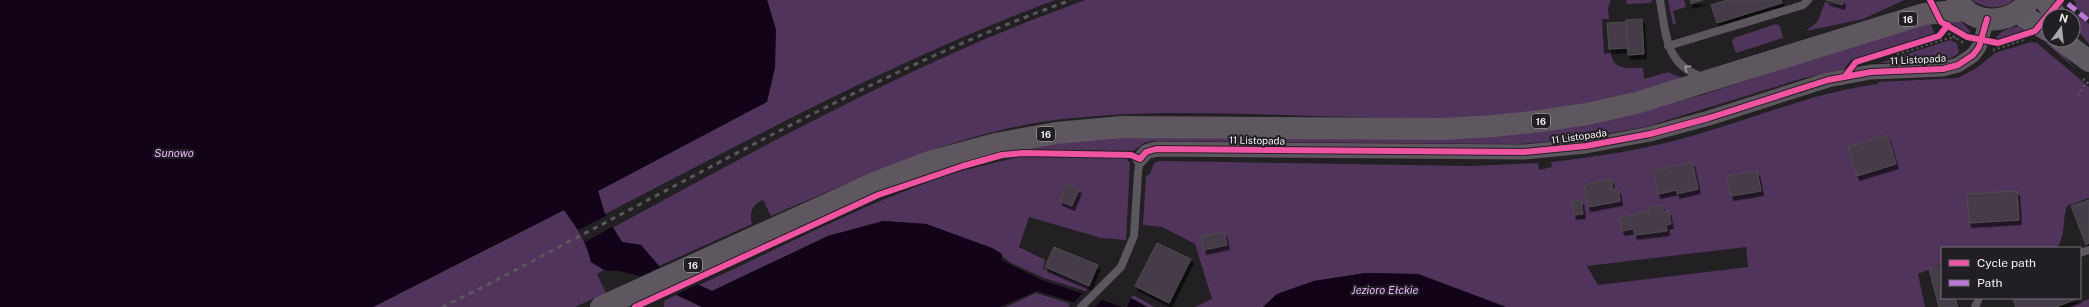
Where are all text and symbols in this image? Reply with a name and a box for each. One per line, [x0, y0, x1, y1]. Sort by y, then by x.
north arrow [2041, 8, 2081, 48]
text: N [2058, 11, 2069, 25]
road number: 16 [1899, 12, 1917, 26]
street label: 11 Listopada [1890, 52, 1946, 66]
one-way arrow [1684, 66, 1691, 73]
road number: 16 [1532, 114, 1550, 128]
street label: 11 Listopada [1550, 126, 1608, 146]
road number: 16 [1037, 127, 1055, 141]
street label: 11 Listopada [1229, 134, 1285, 146]
water label: Sunowo [154, 147, 194, 159]
legend [1941, 247, 2081, 299]
text: Cycle path [1977, 256, 2036, 270]
road number: 16 [684, 258, 702, 272]
text: Path [1977, 276, 2003, 290]
water label: Jezioro Ełckie [1351, 284, 1419, 296]

